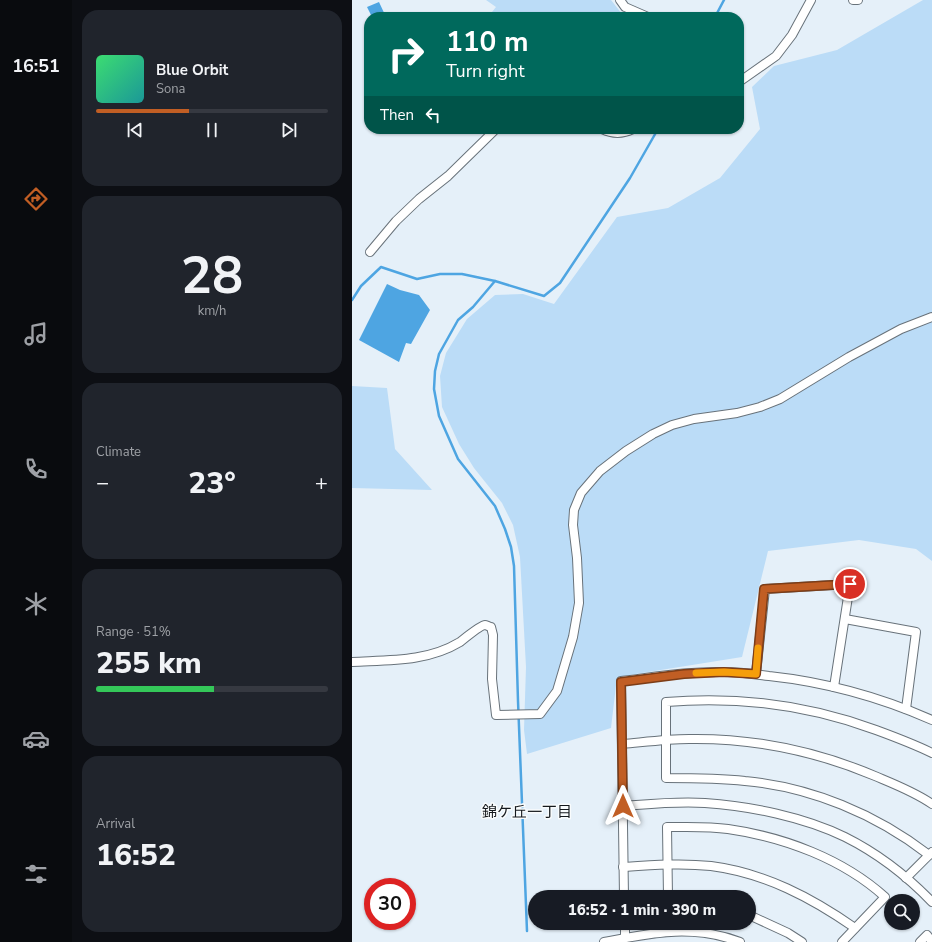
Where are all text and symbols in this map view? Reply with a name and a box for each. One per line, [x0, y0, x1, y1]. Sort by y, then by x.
text: 110 m [446, 23, 529, 61]
icon: right [380, 28, 432, 80]
text: 16:51 [12, 54, 60, 78]
text: Turn right [446, 59, 525, 83]
text: Blue Orbit [156, 60, 228, 80]
text: Sona [156, 80, 186, 98]
icon: left [422, 104, 444, 126]
text: Then [380, 105, 414, 125]
icon: previous [124, 119, 146, 141]
icon: pause [201, 119, 223, 141]
icon: next [278, 119, 300, 141]
icon: directions [22, 185, 50, 213]
text: 28 [181, 240, 243, 311]
text: km/h [198, 302, 226, 320]
icon: music [22, 320, 50, 348]
text: Climate [96, 443, 141, 461]
icon: phone [22, 455, 50, 483]
text: 23° [188, 463, 236, 504]
text: − [96, 468, 109, 498]
text: + [315, 468, 328, 498]
pin [833, 567, 867, 601]
icon: arrive [839, 573, 861, 595]
icon: climate [22, 590, 50, 618]
text: Range · 51% [96, 623, 171, 641]
text: 255 km [96, 643, 202, 684]
icon: car [22, 725, 50, 753]
position arrow [602, 785, 644, 827]
district label: 錦ケ丘一丁目 [482, 802, 572, 822]
text: Arrival [96, 815, 135, 833]
text: 16:52 [96, 835, 176, 876]
icon: filters [22, 860, 50, 888]
speed limit sign: 30 [364, 878, 416, 930]
map controls [884, 894, 920, 930]
button: search [884, 894, 920, 930]
text: 16:52 · 1 min · 390 m [568, 900, 716, 920]

